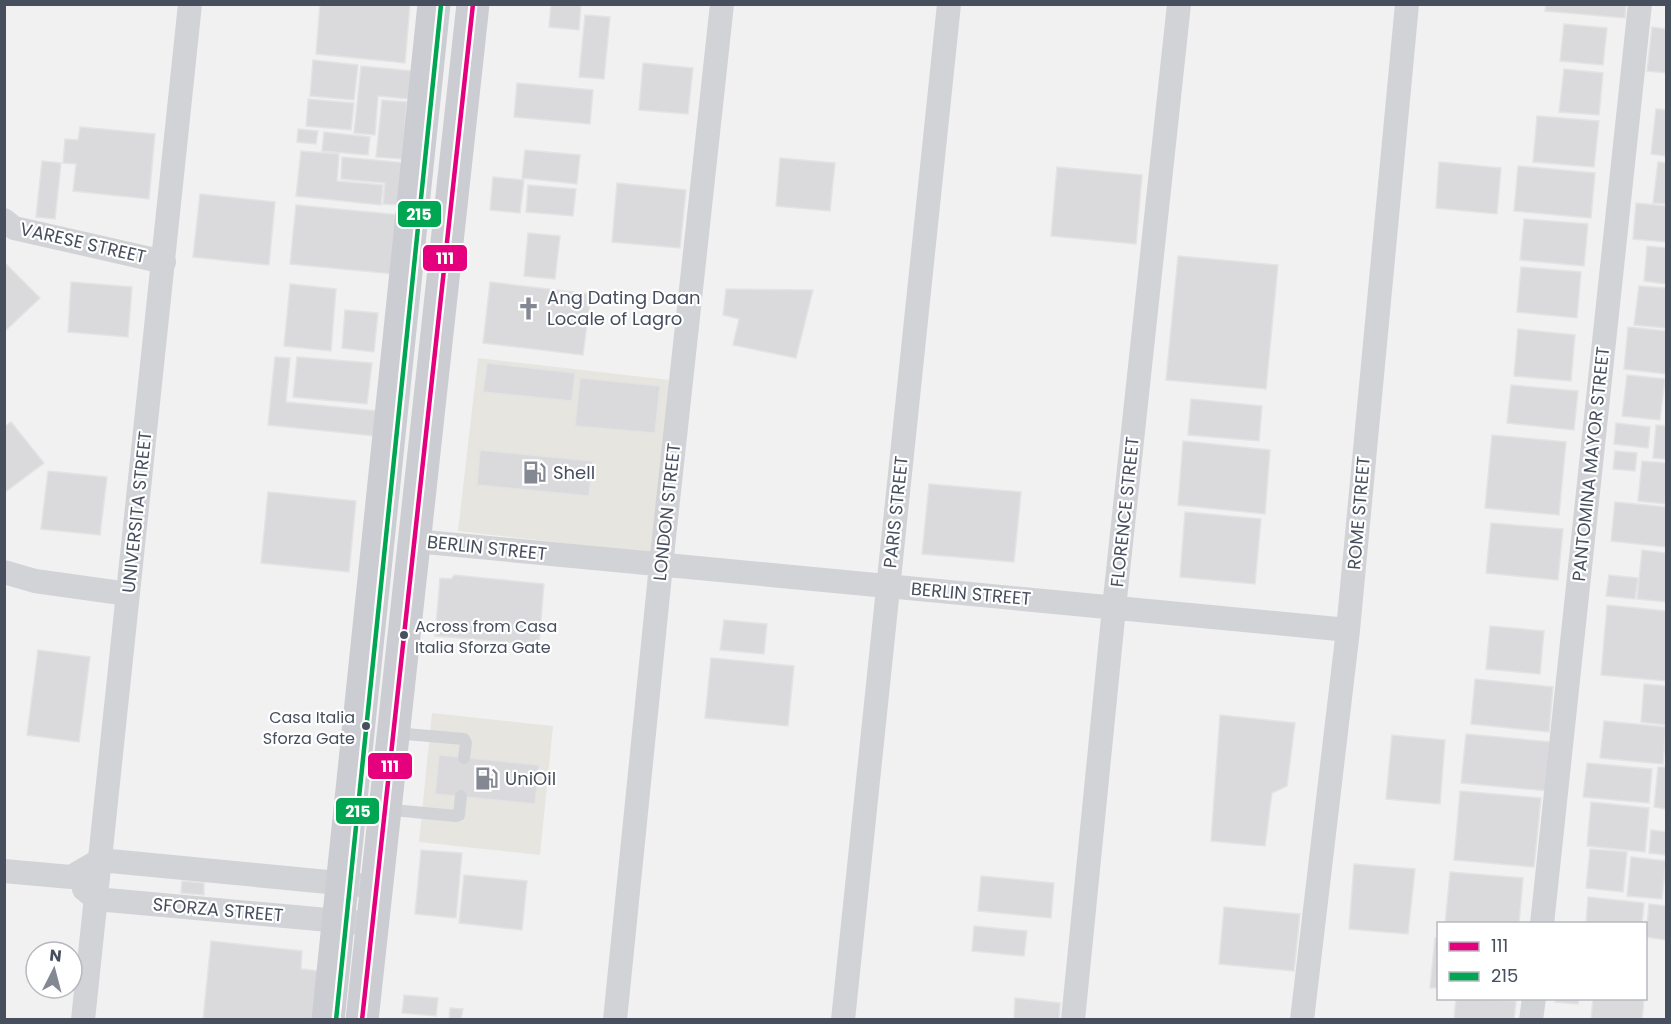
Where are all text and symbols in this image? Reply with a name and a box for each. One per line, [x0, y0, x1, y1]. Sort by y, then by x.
line badge: 215 [397, 200, 442, 228]
text: 215 [406, 203, 432, 226]
street label: VARESE STREET [18, 216, 149, 269]
line badge: 111 [422, 244, 468, 272]
text: 111 [436, 247, 454, 270]
place label: Ang Dating Daan Locale of Lagro [547, 285, 701, 331]
church icon: Ang Dating Daan Locale of Lagro [516, 295, 542, 321]
street label: PANTOMINA MAYOR STREET [1566, 345, 1615, 583]
street label: UNIVERSITA STREET [116, 429, 157, 594]
street label: FLORENCE STREET [1104, 435, 1145, 588]
street label: LONDON STREET [647, 442, 686, 582]
street label: PARIS STREET [877, 454, 914, 569]
street label: ROME STREET [1341, 455, 1376, 571]
fuel station icon: Shell [522, 460, 548, 486]
place label: Shell [553, 460, 595, 485]
street label: BERLIN STREET [426, 529, 548, 566]
street label: BERLIN STREET [910, 576, 1032, 611]
place label: Across from Casa Italia Sforza Gate [415, 615, 557, 659]
marker: Across from Casa Italia Sforza Gate [398, 629, 410, 641]
place label: Casa Italia Sforza Gate [263, 706, 355, 750]
marker: Casa Italia Sforza Gate [360, 720, 372, 732]
line badge: 111 [367, 752, 413, 780]
text: 111 [381, 755, 399, 778]
fuel station icon: UniOil [474, 766, 500, 792]
place label: UniOil [505, 766, 556, 791]
line badge: 215 [335, 797, 380, 825]
text: 215 [345, 800, 371, 823]
street label: SFORZA STREET [152, 891, 285, 928]
legend [1437, 922, 1647, 1000]
text: 111 [1491, 933, 1508, 958]
north arrow [24, 940, 84, 1000]
text: N [48, 944, 63, 968]
text: 215 [1491, 963, 1518, 988]

